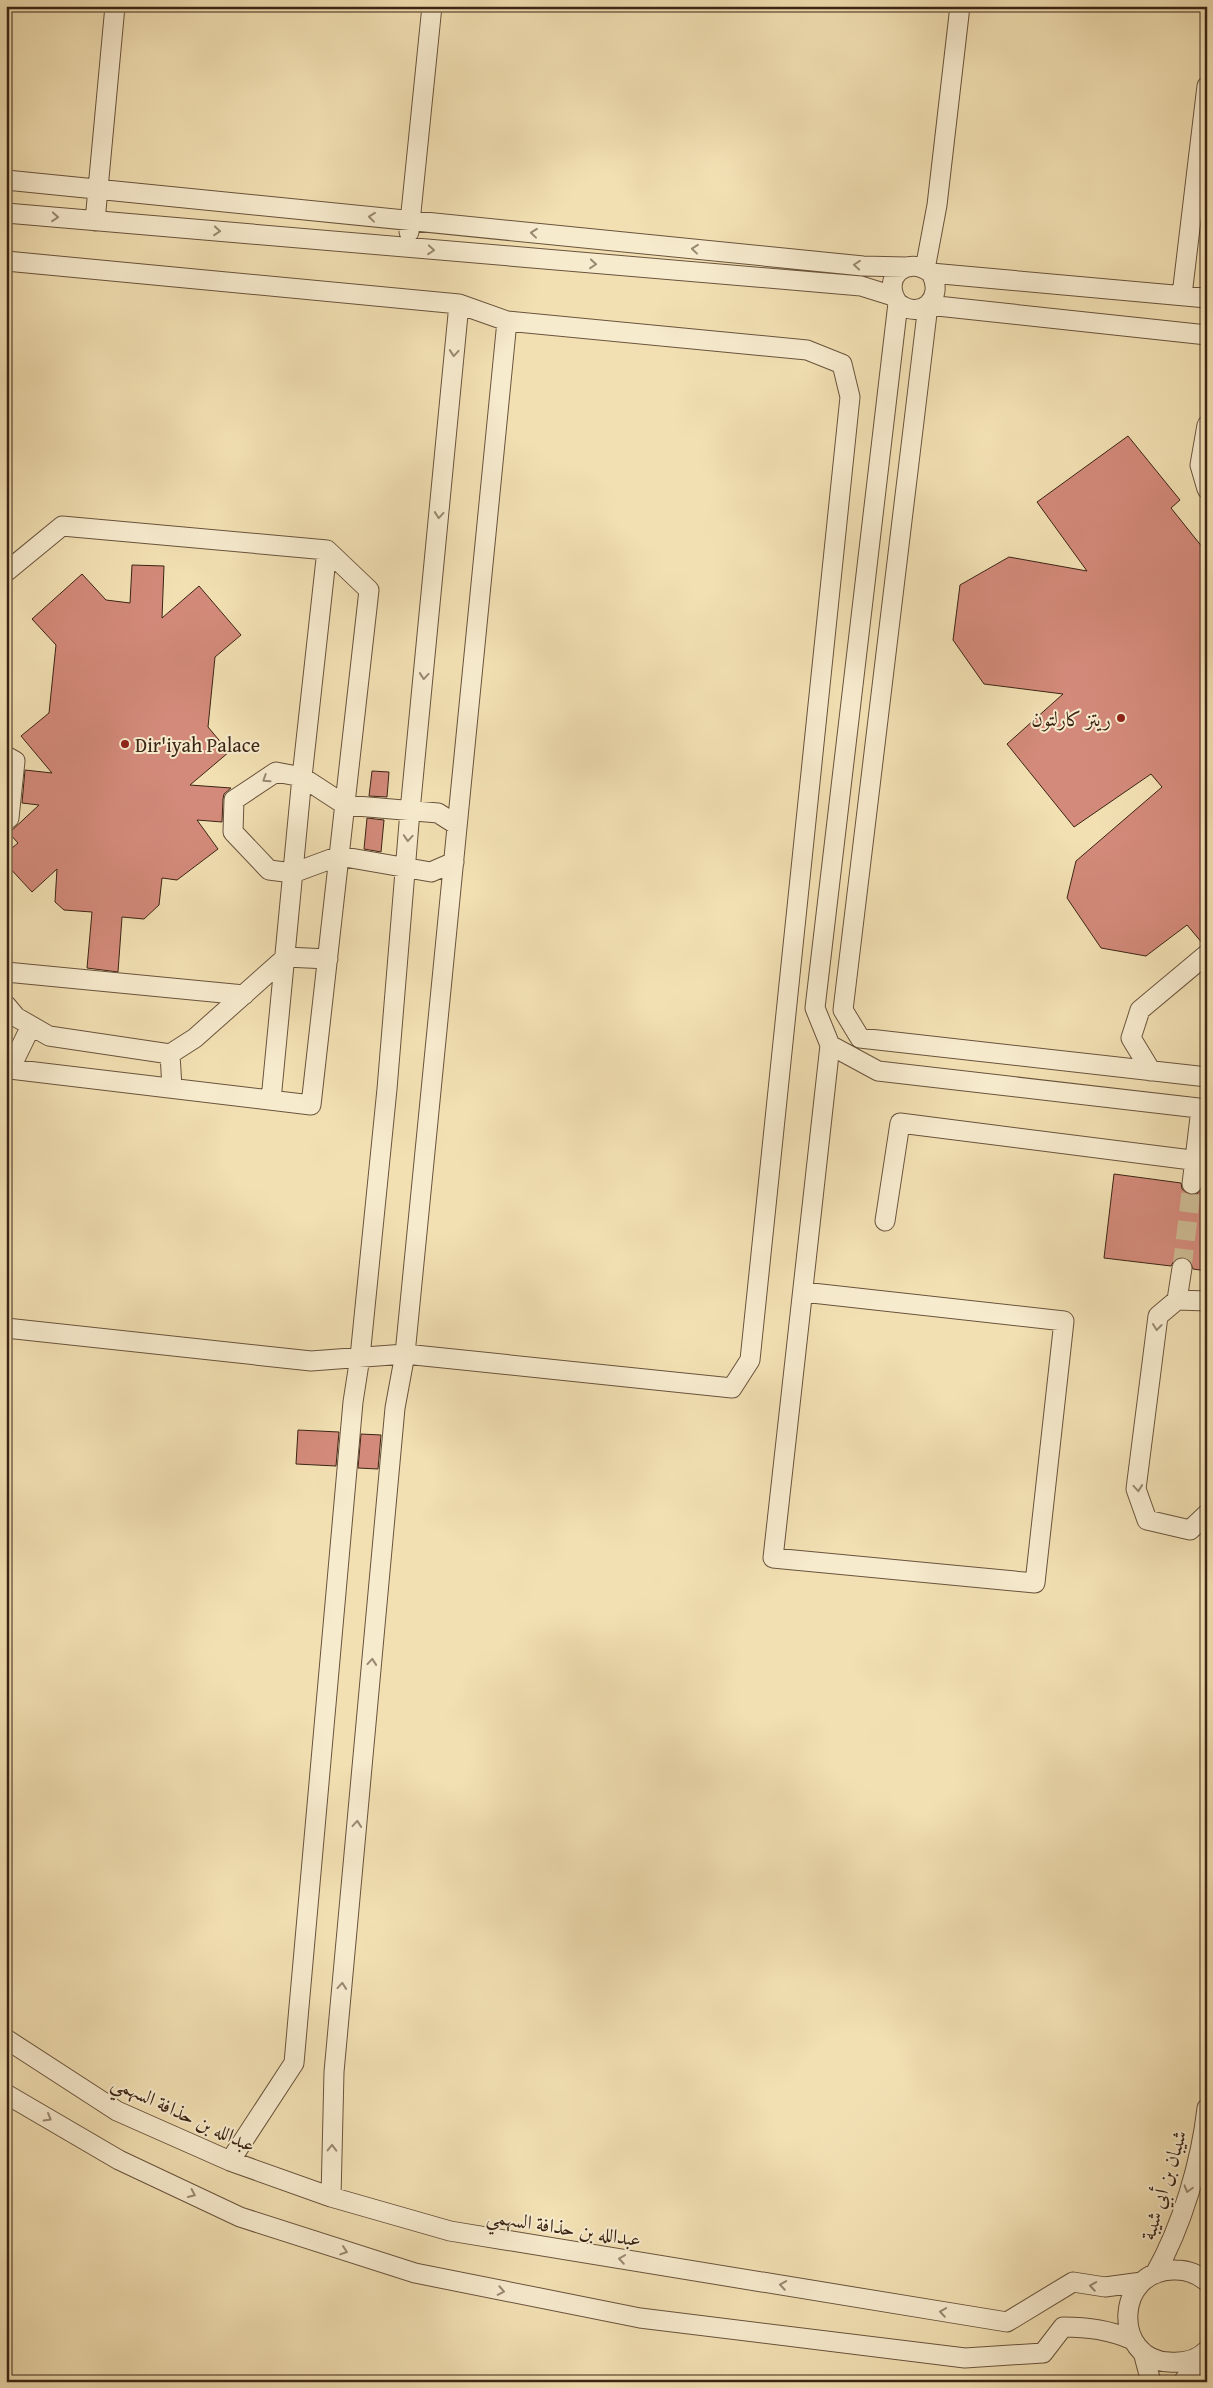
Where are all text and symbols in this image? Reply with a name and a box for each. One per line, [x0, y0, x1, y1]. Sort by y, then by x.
one-way arrow [51, 212, 59, 223]
one-way arrow [368, 212, 376, 223]
one-way arrow [213, 225, 221, 236]
one-way arrow [529, 228, 537, 239]
one-way arrow [427, 244, 435, 255]
one-way arrow [691, 244, 699, 255]
one-way arrow [589, 258, 597, 269]
one-way arrow [853, 260, 861, 271]
one-way arrow [449, 349, 460, 357]
one-way arrow [434, 511, 445, 519]
one-way arrow [419, 673, 430, 681]
place label: ريتز كارلتون [1031, 704, 1111, 733]
marker: ريتز كارلتون [1115, 712, 1127, 724]
place label: Dir'iyah Palace [135, 730, 260, 759]
marker: Dir'iyah Palace [119, 738, 131, 750]
one-way arrow [262, 773, 271, 782]
one-way arrow [403, 834, 414, 842]
one-way arrow [1152, 1324, 1163, 1332]
one-way arrow [1133, 1485, 1144, 1493]
one-way arrow [366, 1658, 377, 1666]
one-way arrow [351, 1820, 362, 1828]
one-way arrow [336, 1982, 347, 1990]
street label: عبدالله بن حذافة السهمي [105, 2067, 261, 2164]
one-way arrow [43, 2112, 52, 2122]
street label: شيبان بن أبي شيبة [1133, 2127, 1195, 2244]
one-way arrow [327, 2144, 337, 2152]
one-way arrow [1184, 2184, 1194, 2193]
one-way arrow [187, 2188, 196, 2199]
street label: عبدالله بن حذافة السهمي [484, 2200, 643, 2258]
one-way arrow [339, 2245, 348, 2255]
one-way arrow [618, 2255, 627, 2265]
one-way arrow [778, 2281, 787, 2291]
one-way arrow [1089, 2281, 1098, 2291]
one-way arrow [497, 2285, 506, 2295]
one-way arrow [939, 2307, 947, 2317]

